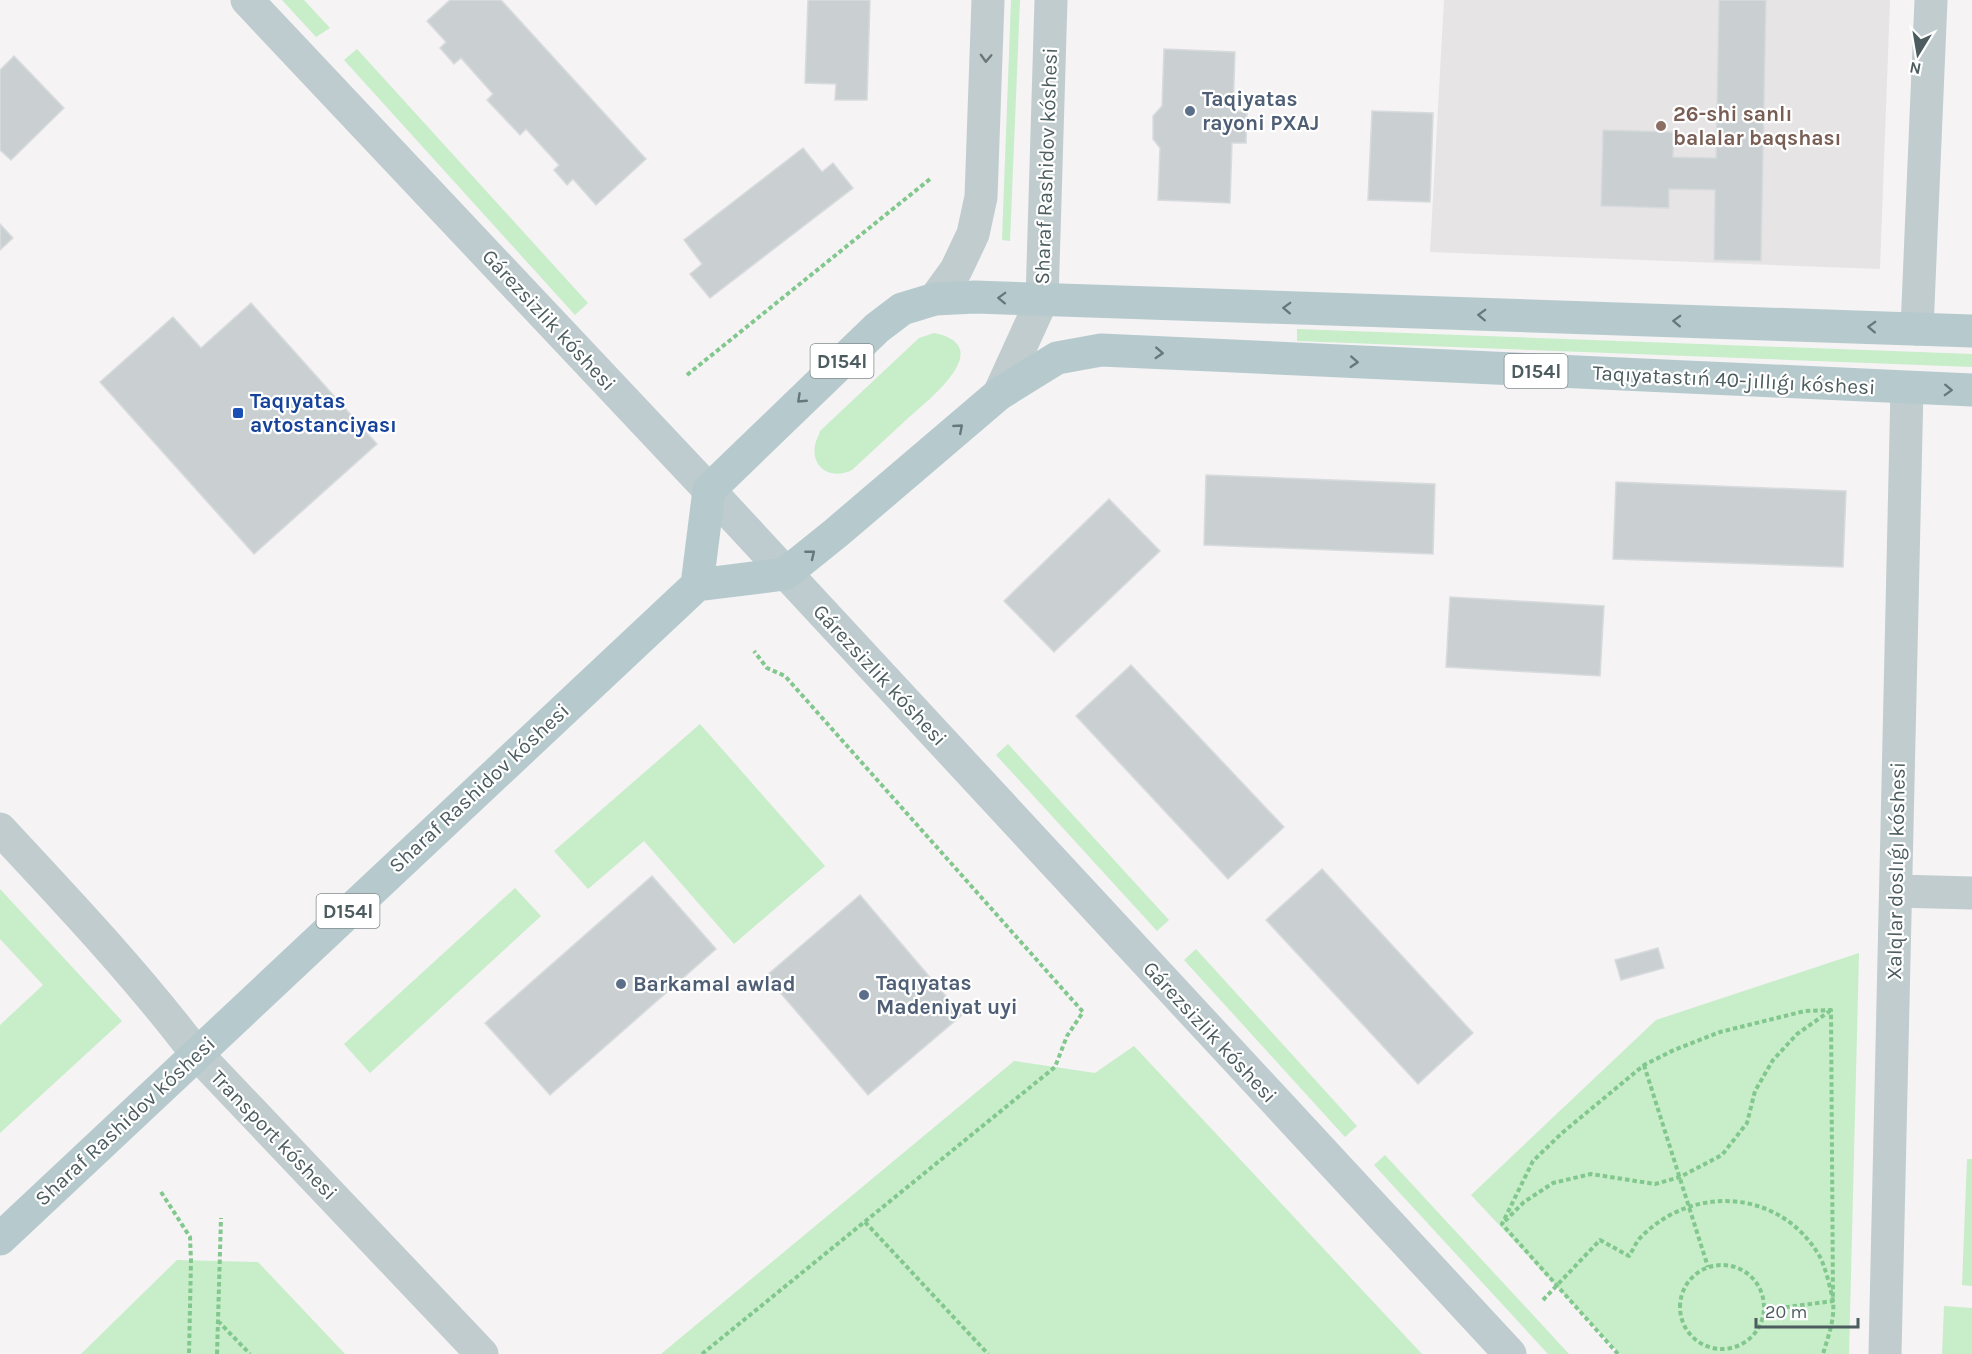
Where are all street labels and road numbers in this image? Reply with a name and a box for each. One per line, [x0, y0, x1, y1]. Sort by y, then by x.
street label: Sharaf Rashidov kóshesi [1030, 47, 1062, 285]
street label: Gárezsizlik kóshesi [477, 244, 621, 396]
road number: D154l [810, 344, 874, 378]
road number: D154l [1504, 354, 1568, 388]
street label: Taqıyatastıń 40-jıllıǵı kóshesi [1592, 361, 1876, 399]
street label: Gárezsizlik kóshesi [808, 599, 952, 751]
street label: Sharaf Rashidov kóshesi [384, 698, 574, 878]
street label: Xalqlar doslıǵı kóshesi [1882, 762, 1910, 980]
road number: D154l [316, 894, 380, 928]
street label: Gárezsizlik kóshesi [1138, 956, 1282, 1108]
street label: Sharaf Rashidov kóshesi [30, 1031, 220, 1211]
street label: Transport kóshesi [206, 1065, 342, 1205]

